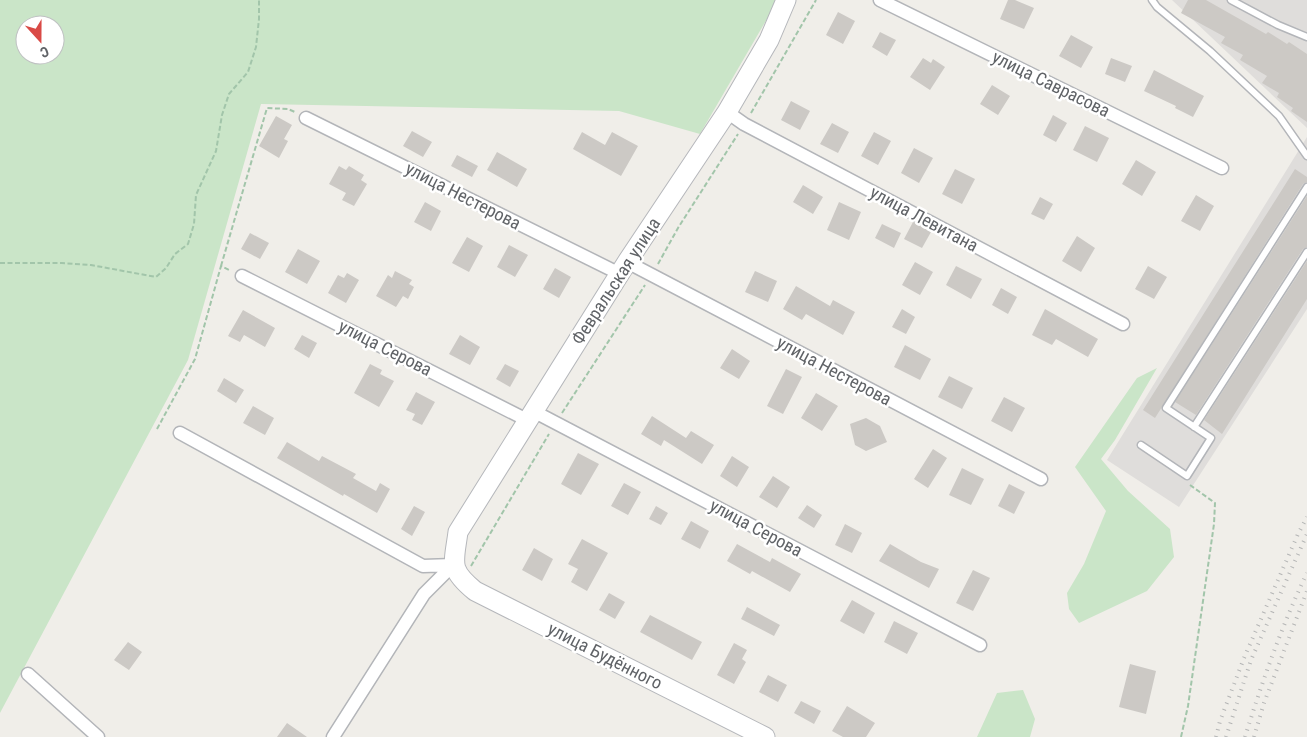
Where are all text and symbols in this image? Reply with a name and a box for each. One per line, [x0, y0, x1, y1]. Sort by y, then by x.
north arrow [15, 15, 65, 65]
text: С [38, 43, 51, 61]
street label: улица Саврасова [989, 46, 1113, 121]
street label: улица Нестерова [402, 157, 524, 234]
street label: улица Левитана [867, 181, 982, 256]
street label: Февральская улица [567, 213, 664, 348]
street label: улица Серова [335, 315, 435, 380]
street label: улица Нестерова [773, 332, 895, 410]
street label: улица Серова [706, 494, 806, 561]
street label: улица Будённого [545, 618, 666, 693]

